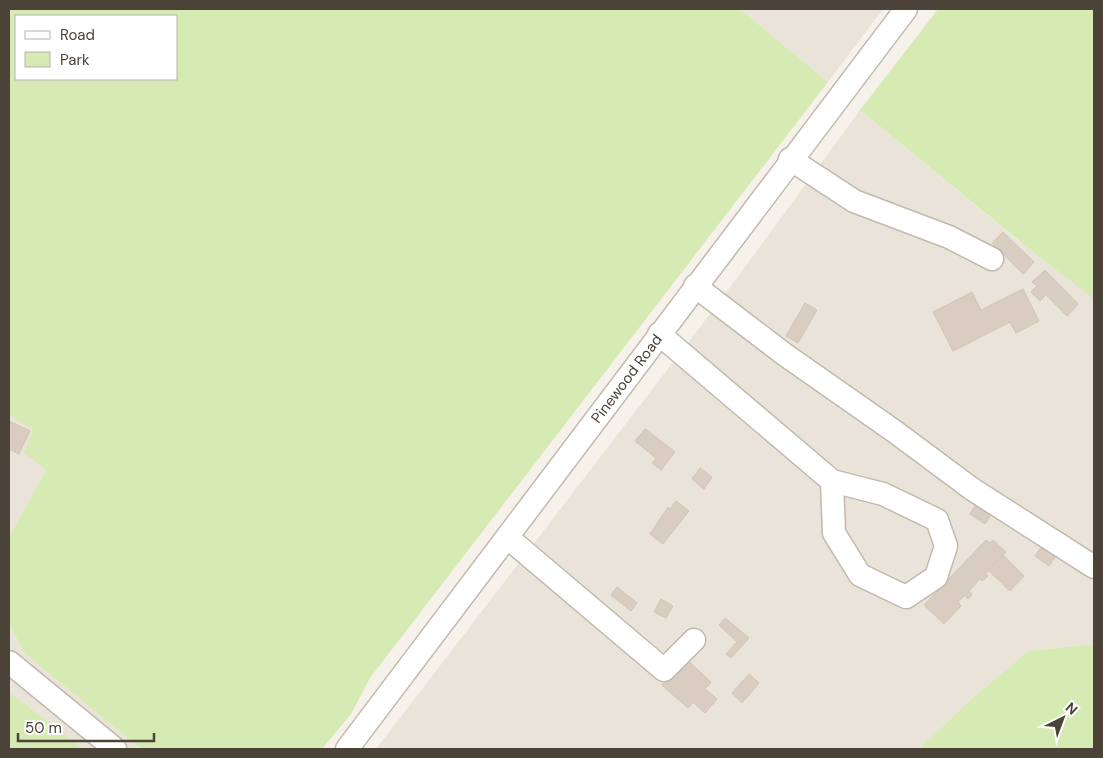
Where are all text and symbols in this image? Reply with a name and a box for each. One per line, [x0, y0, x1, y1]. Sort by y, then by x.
legend [15, 15, 178, 80]
text: Road [60, 25, 95, 45]
text: Park [60, 50, 90, 70]
street label: Pinewood Road [587, 330, 667, 427]
north arrow [1038, 693, 1088, 743]
text: N [1062, 698, 1082, 718]
scale bar [18, 710, 154, 742]
text: 50 m [25, 718, 62, 738]

